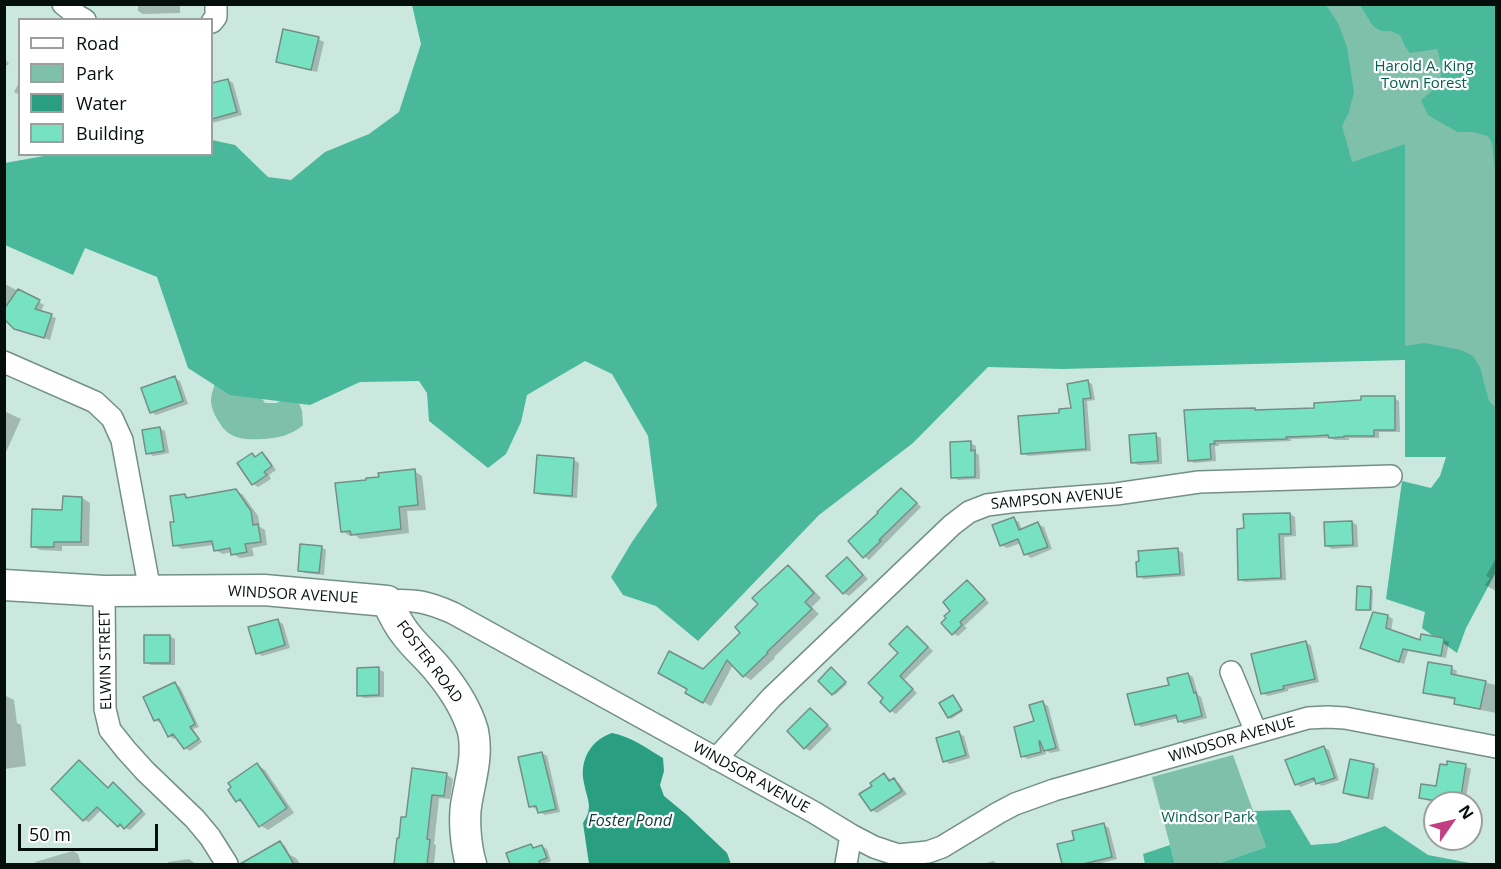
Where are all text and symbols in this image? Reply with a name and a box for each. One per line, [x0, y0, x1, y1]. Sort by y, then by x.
legend [18, 18, 213, 156]
text: Road [76, 31, 119, 55]
park label: Harold A. King Town Forest [1374, 58, 1474, 93]
text: Park [76, 61, 114, 85]
text: Water [76, 91, 127, 115]
text: Building [76, 121, 144, 145]
street label: SAMPSON AVENUE [990, 484, 1124, 514]
street label: WINDSOR AVENUE [227, 583, 359, 607]
street label: ELWIN STREET [96, 610, 116, 710]
street label: FOSTER ROAD [392, 617, 466, 707]
street label: WINDSOR AVENUE [1167, 713, 1297, 767]
street label: WINDSOR AVENUE [690, 738, 812, 818]
north arrow [1423, 791, 1483, 851]
text: N [1454, 801, 1479, 824]
park label: Windsor Park [1161, 809, 1255, 827]
water label: Foster Pond [588, 811, 672, 831]
scale bar [21, 812, 160, 850]
text: 50 m [29, 822, 71, 846]

